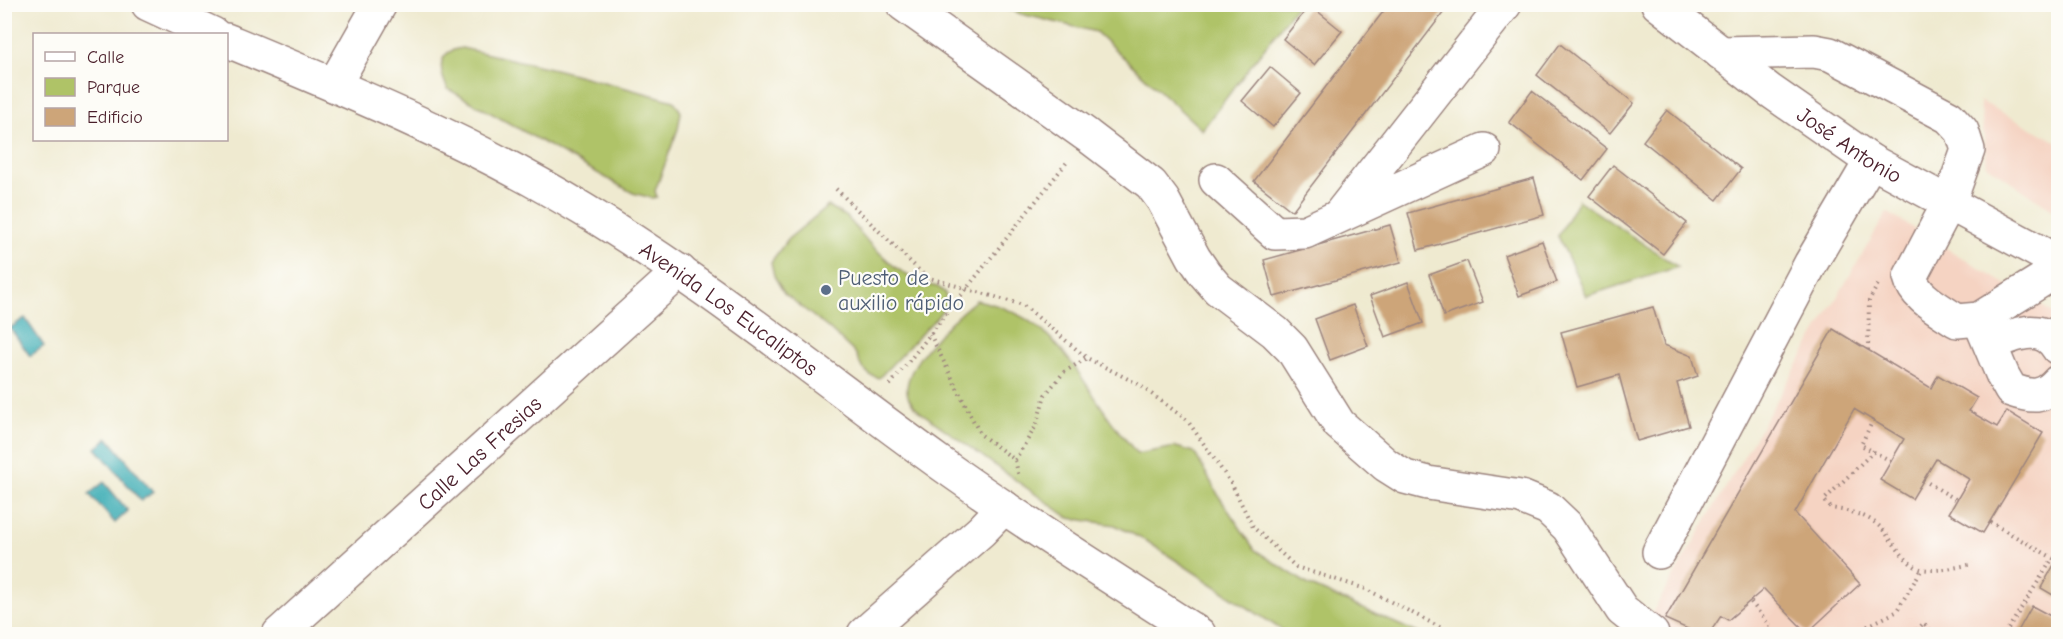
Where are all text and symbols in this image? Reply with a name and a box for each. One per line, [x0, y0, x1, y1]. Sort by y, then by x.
legend [33, 33, 228, 141]
text: Calle [87, 47, 124, 68]
text: Parque [87, 77, 140, 98]
street label: José Antonio [1792, 102, 1906, 189]
text: Edificio [87, 107, 143, 128]
street label: Avenida Los Eucaliptos [635, 237, 823, 382]
place label: Puesto de auxilio rápido [838, 265, 964, 316]
marker: Puesto de auxilio rápido [819, 283, 833, 297]
street label: Calle Las Fresias [412, 391, 547, 516]

